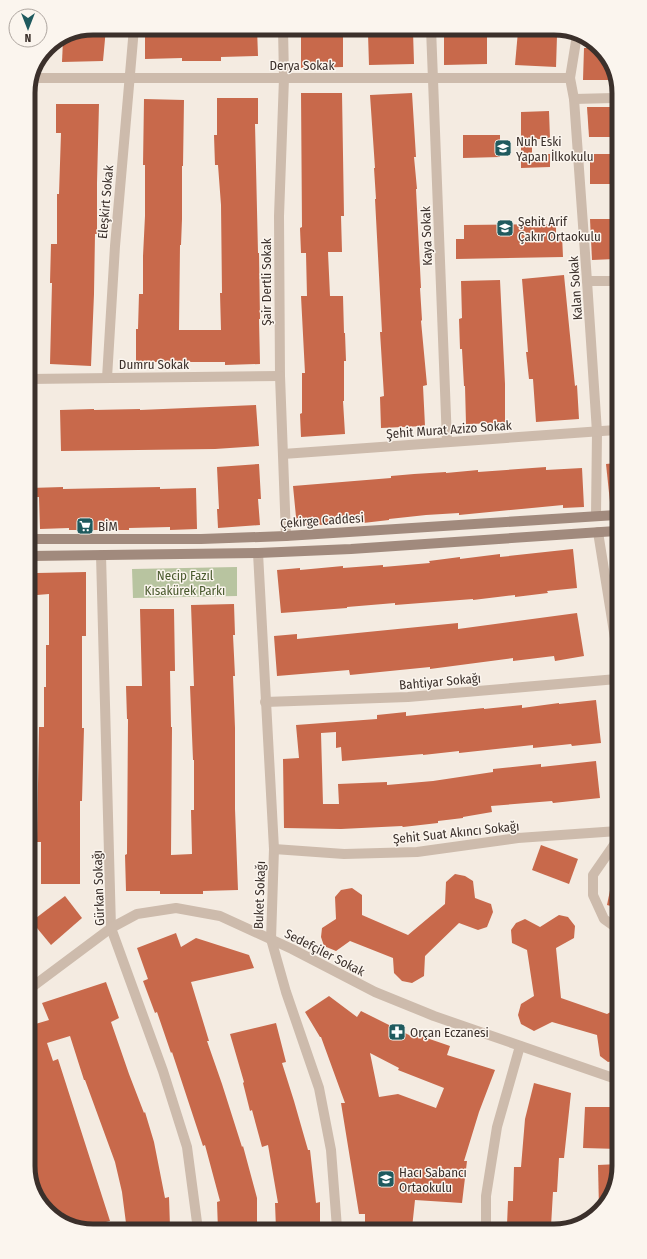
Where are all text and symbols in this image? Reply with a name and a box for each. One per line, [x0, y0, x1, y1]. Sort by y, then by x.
north arrow [8, 8, 48, 48]
text: N [25, 31, 31, 44]
street label: Derya Sokak [269, 58, 336, 73]
place label: Nuh Eski Yapan İlkokulu [516, 134, 594, 164]
school or university icon: Nuh Eski Yapan İlkokulu [493, 138, 513, 158]
street label: Eleşkirt Sokak [95, 164, 116, 240]
street label: Kaya Sokak [418, 205, 435, 266]
place label: Şehit Arif Çakır Ortaokulu [518, 214, 601, 244]
school or university icon: Şehit Arif Çakır Ortaokulu [495, 218, 515, 238]
street label: Şair Dertli Sokak [259, 237, 274, 326]
street label: Kalan Sokak [566, 254, 585, 321]
street label: Dumru Sokak [119, 357, 190, 372]
street label: Şehit Murat Azizo Sokak [386, 418, 513, 441]
street label: Çekirge Caddesi [280, 510, 364, 531]
supermarket icon: BİM [75, 516, 95, 536]
place label: BİM [98, 519, 118, 534]
park label: Necip Fazıl Kısakürek Parkı [145, 568, 225, 598]
street label: Bahtiyar Sokağı [398, 670, 482, 693]
street label: Şehit Suat Akıncı Sokağı [392, 818, 520, 847]
street label: Gürkan Sokağı [90, 850, 107, 926]
street label: Buket Sokağı [251, 861, 268, 929]
street label: Sedefçiler Sokak [282, 926, 368, 980]
pharmacy icon: Orçan Eczanesi [387, 1022, 407, 1042]
place label: Orçan Eczanesi [410, 1025, 489, 1040]
place label: Hacı Sabancı Ortaokulu [399, 1165, 467, 1195]
school or university icon: Hacı Sabancı Ortaokulu [376, 1169, 396, 1189]

